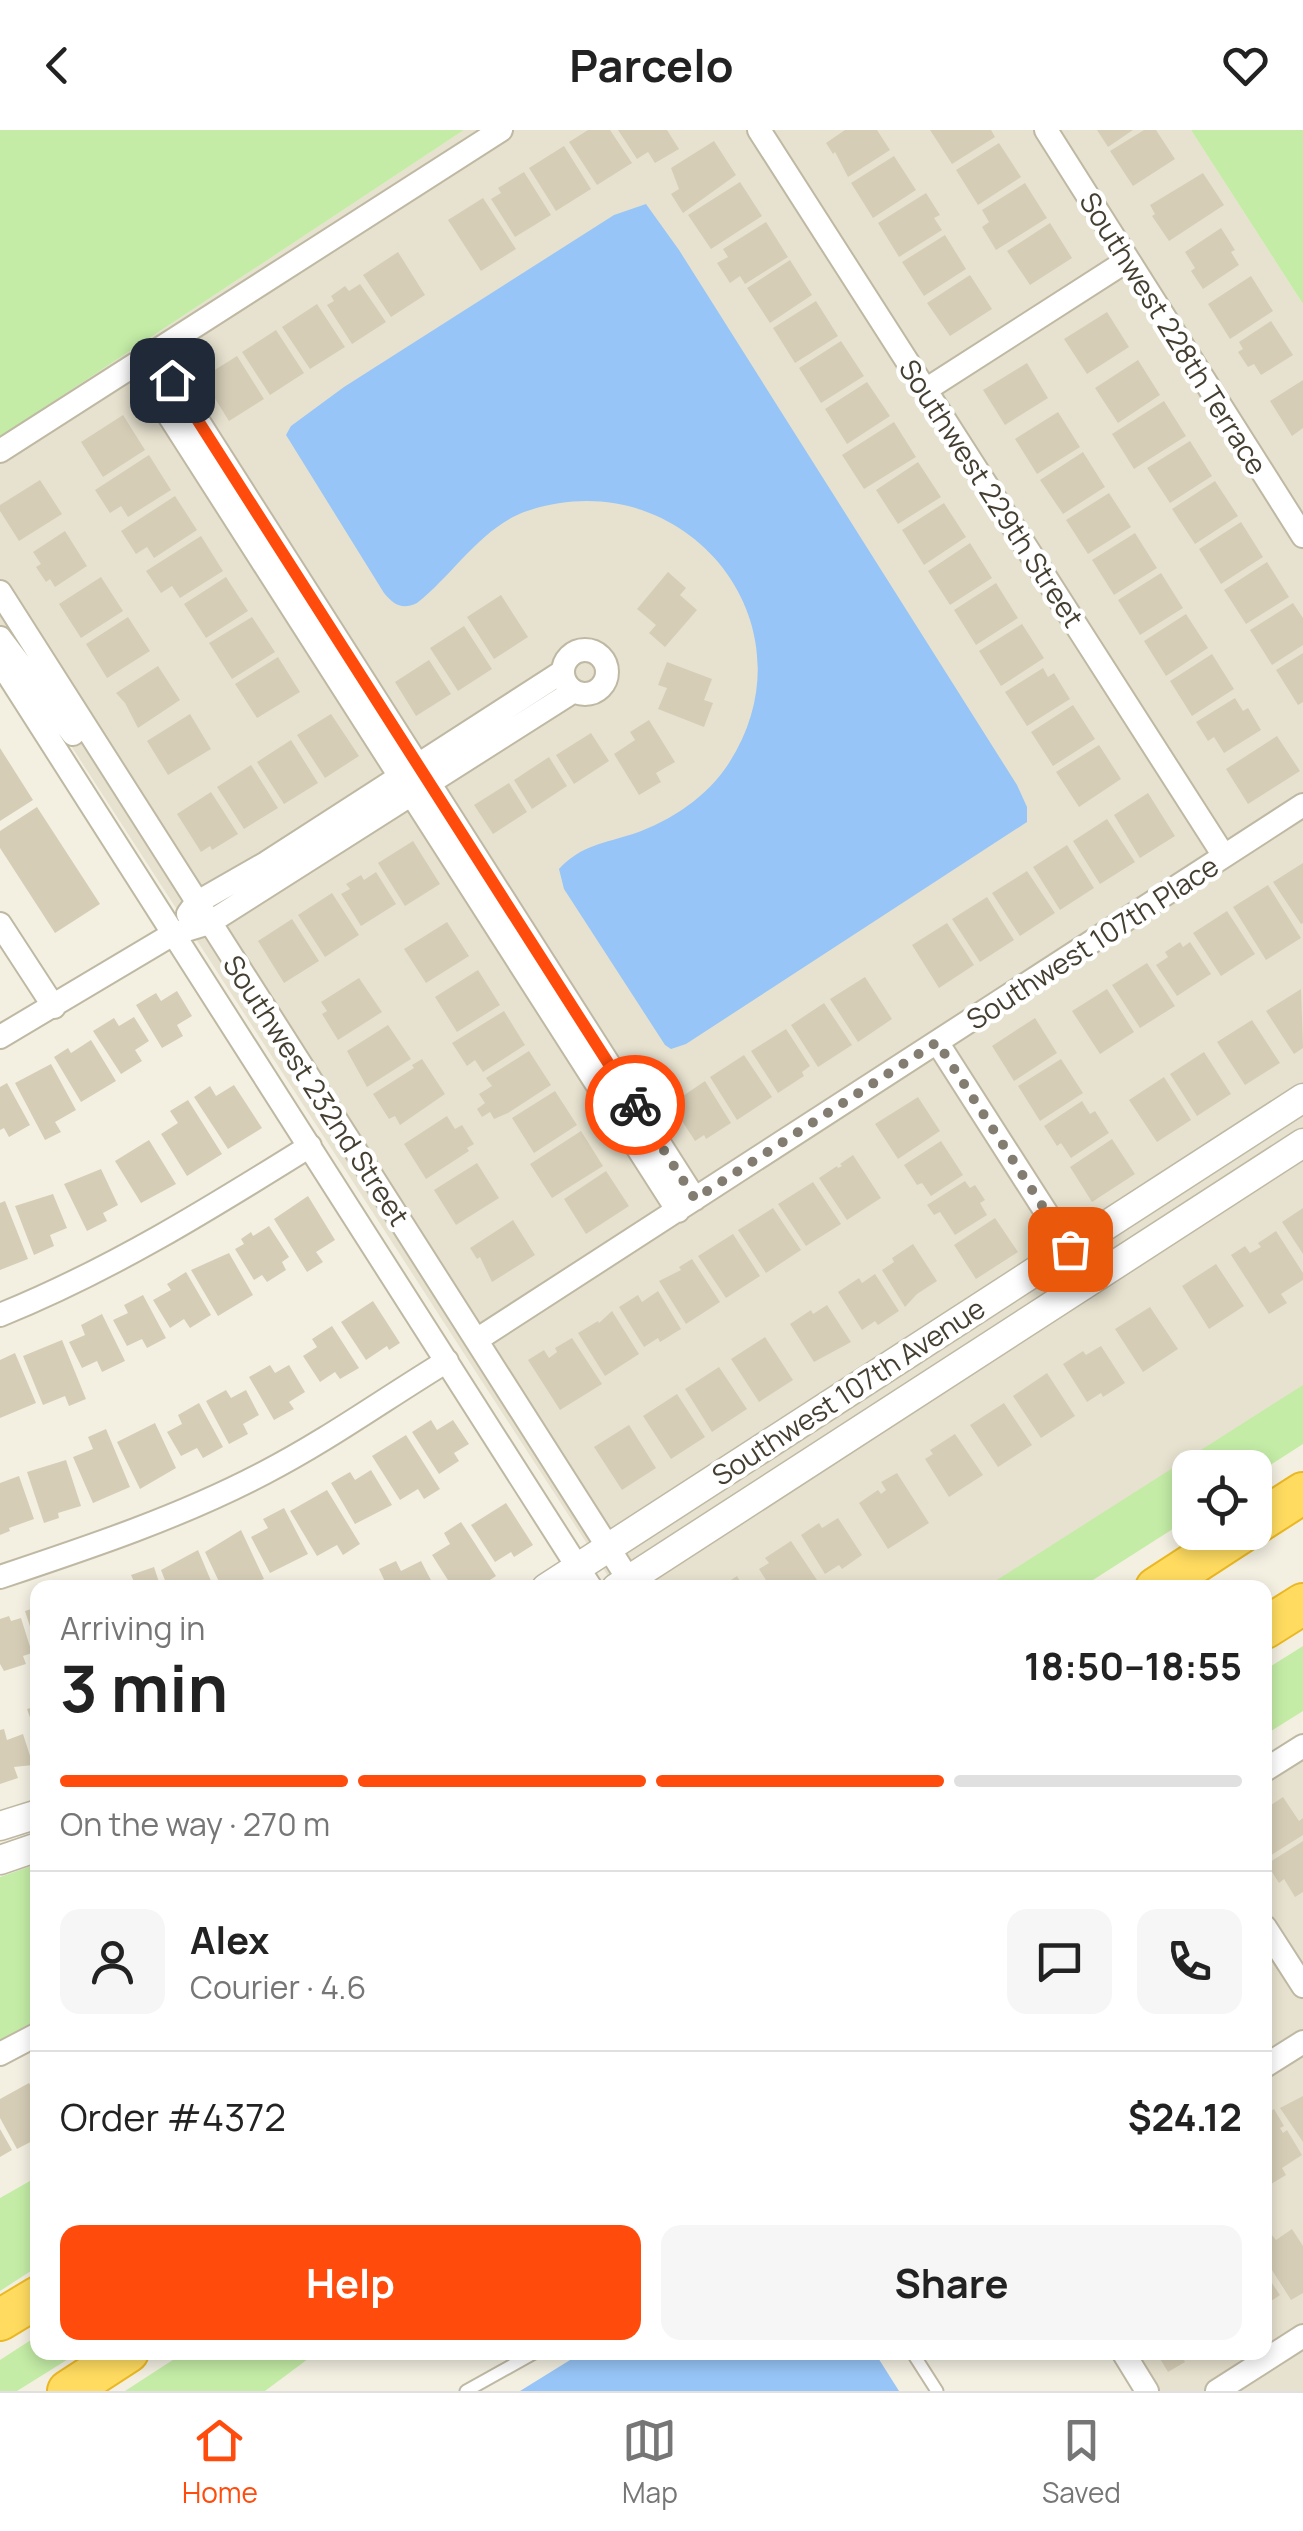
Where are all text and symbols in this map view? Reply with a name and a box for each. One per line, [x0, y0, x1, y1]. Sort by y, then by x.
text: Parcelo [569, 34, 734, 96]
icon: back [30, 38, 85, 93]
icon: heart [1218, 38, 1273, 93]
street label: Southwest 228th Terrace [1071, 185, 1277, 481]
pin [130, 338, 215, 423]
street label: Southwest 229th Street [891, 352, 1093, 634]
icon: home [145, 353, 200, 408]
street label: Southwest 107th Place [959, 846, 1225, 1038]
street label: Southwest 232nd Street [215, 947, 419, 1233]
courier [585, 1055, 685, 1155]
icon: bike [608, 1078, 663, 1133]
pin [1028, 1207, 1113, 1292]
icon: bag [1043, 1222, 1098, 1277]
street label: Southwest 107th Avenue [704, 1288, 992, 1494]
map controls [1172, 1450, 1272, 1550]
button: locate [1172, 1450, 1272, 1550]
text: Arriving in [60, 1606, 205, 1650]
text: 18:50–18:55 [1024, 1639, 1242, 1691]
text: 3 min [60, 1643, 228, 1732]
text: On the way · 270 m [60, 1802, 330, 1846]
button: person [60, 1909, 165, 2014]
button: chat [1007, 1909, 1112, 2014]
button: phone [1137, 1909, 1242, 2014]
text: Alex [190, 1913, 269, 1965]
text: Courier · 4.6 [190, 1965, 366, 2009]
text: Order #4372 [60, 2090, 286, 2142]
text: $24.12 [1128, 2090, 1242, 2142]
button: Help [60, 2225, 641, 2340]
button: Share [661, 2225, 1242, 2340]
tab: Home [182, 2413, 258, 2511]
tab: Map [622, 2413, 678, 2511]
tab: Saved [1042, 2413, 1121, 2511]

